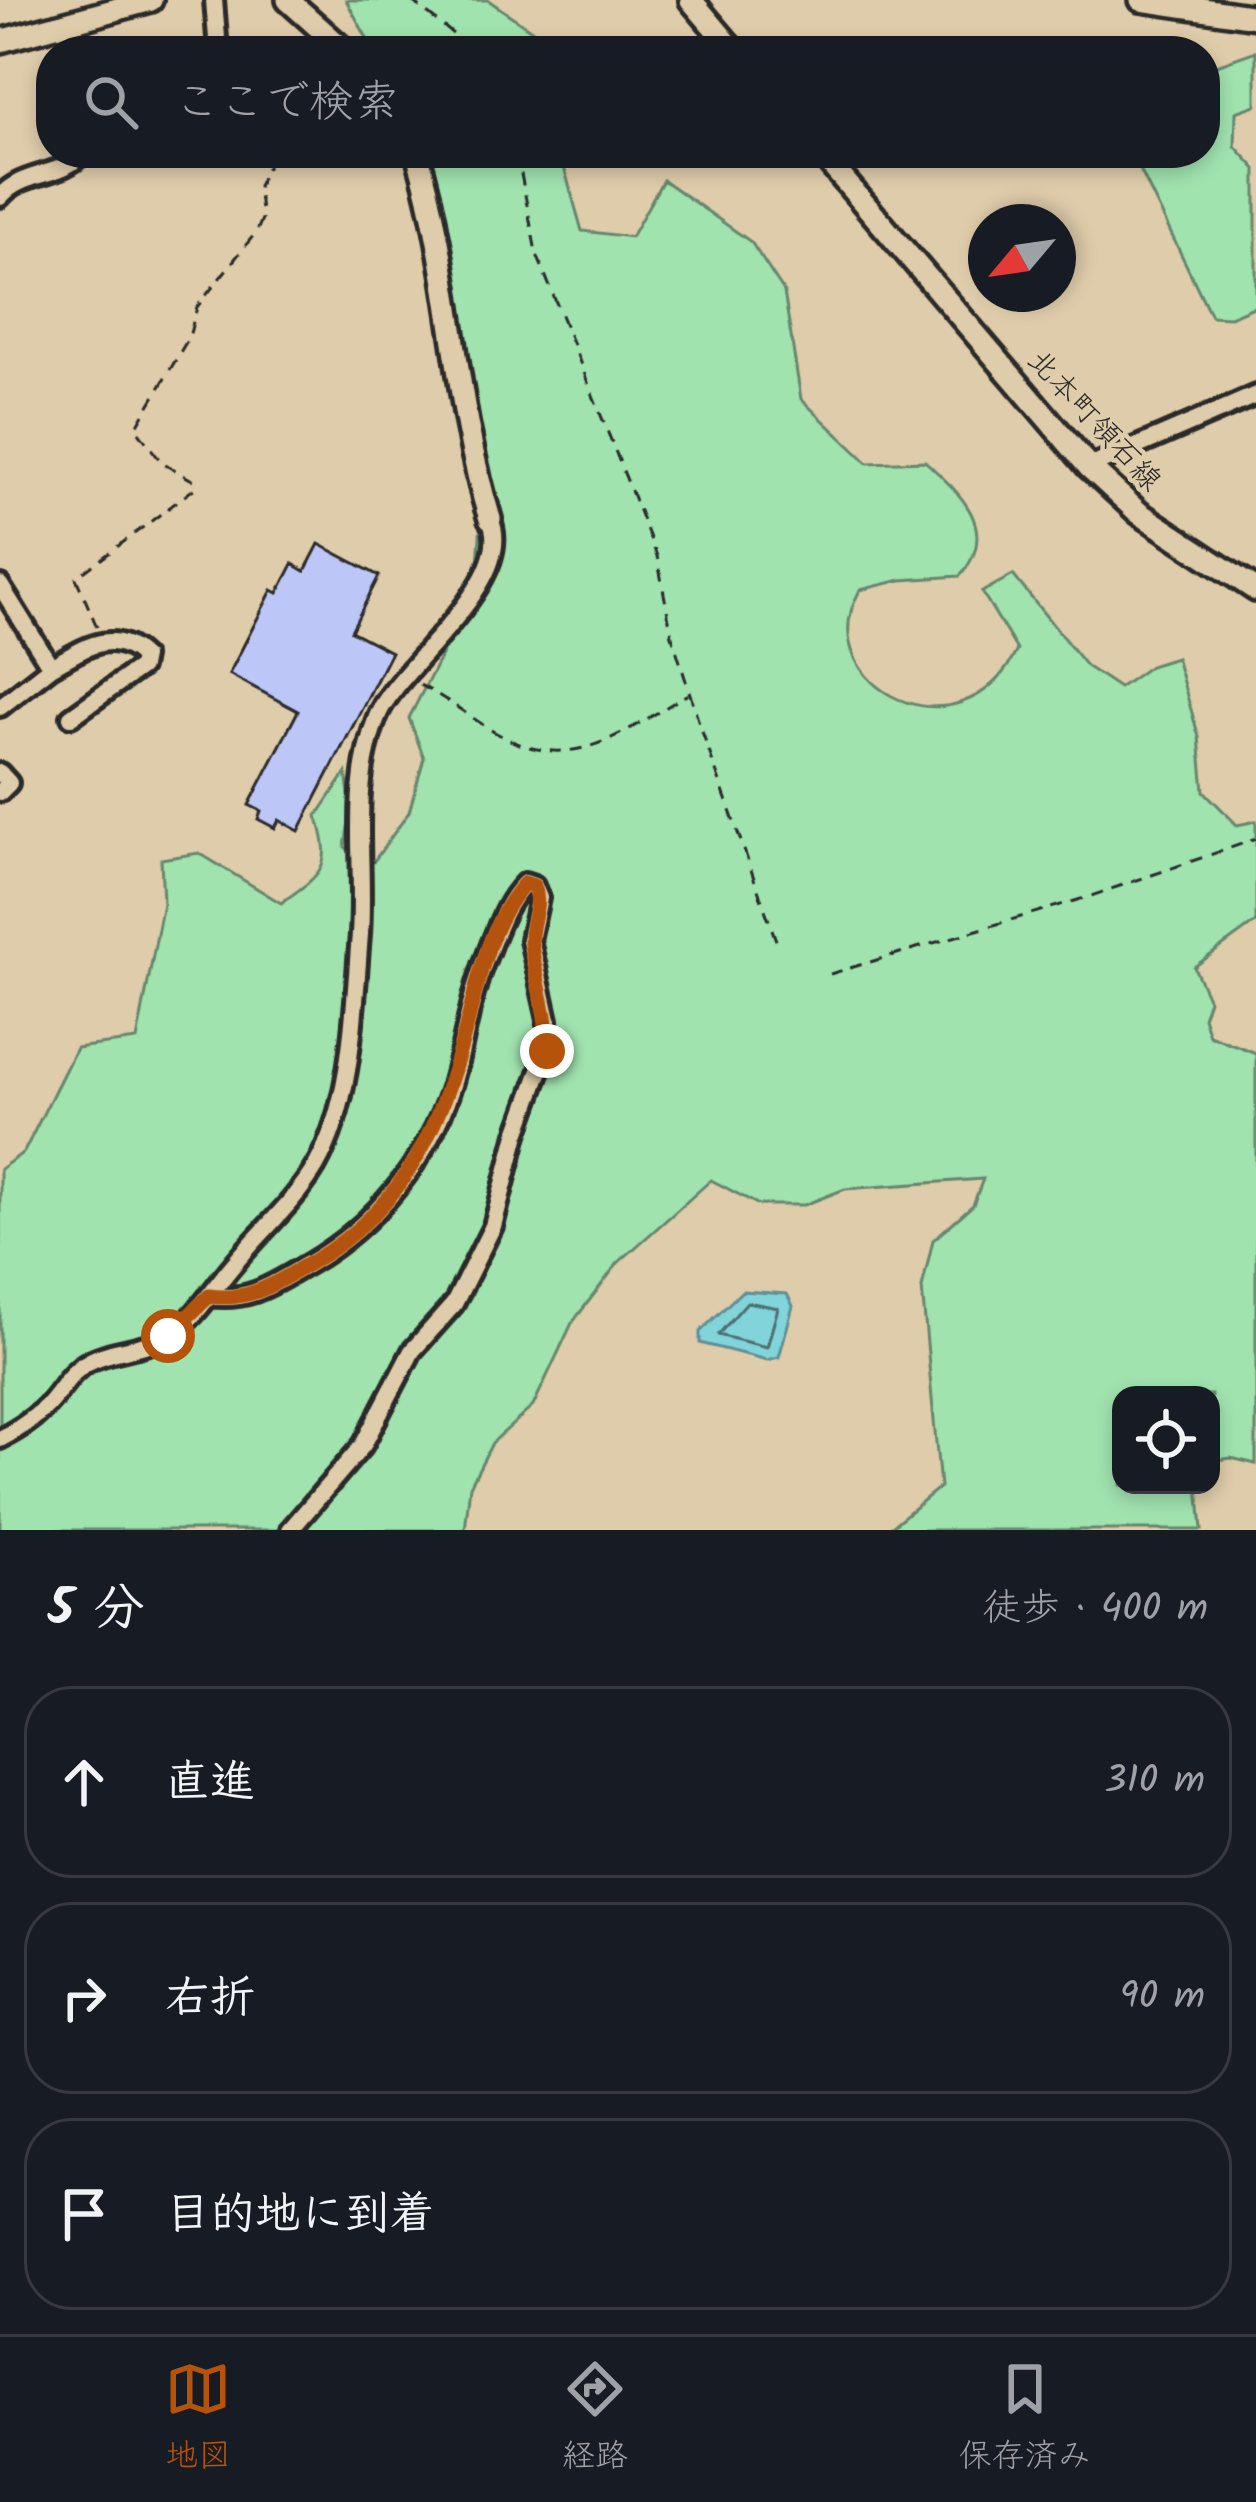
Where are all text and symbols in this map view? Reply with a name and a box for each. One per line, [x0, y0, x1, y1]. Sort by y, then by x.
search box [36, 36, 1220, 168]
text: ここで検索 [174, 68, 399, 140]
icon: search [78, 69, 144, 135]
north arrow [968, 204, 1076, 312]
street label: 北本町領石線 [1015, 339, 1172, 504]
route end [520, 1024, 574, 1078]
route start [141, 1309, 195, 1363]
map controls [1112, 1386, 1220, 1494]
button: locate [1112, 1386, 1220, 1494]
text: 5 分 [48, 1570, 144, 1651]
text: 徒歩 · 400 m [982, 1579, 1208, 1641]
text: 直進 [165, 1748, 255, 1820]
icon: ahead [51, 1749, 117, 1815]
text: 310 m [1104, 1751, 1205, 1813]
text: 右折 [165, 1964, 255, 2036]
icon: right [51, 1965, 117, 2031]
text: 90 m [1120, 1967, 1205, 2029]
text: 目的地に到着 [165, 2180, 435, 2252]
icon: arrive [51, 2181, 117, 2247]
tab: 地図 [165, 2356, 231, 2484]
tab: 経路 [562, 2356, 628, 2484]
tab: 保存済み [959, 2356, 1091, 2484]

